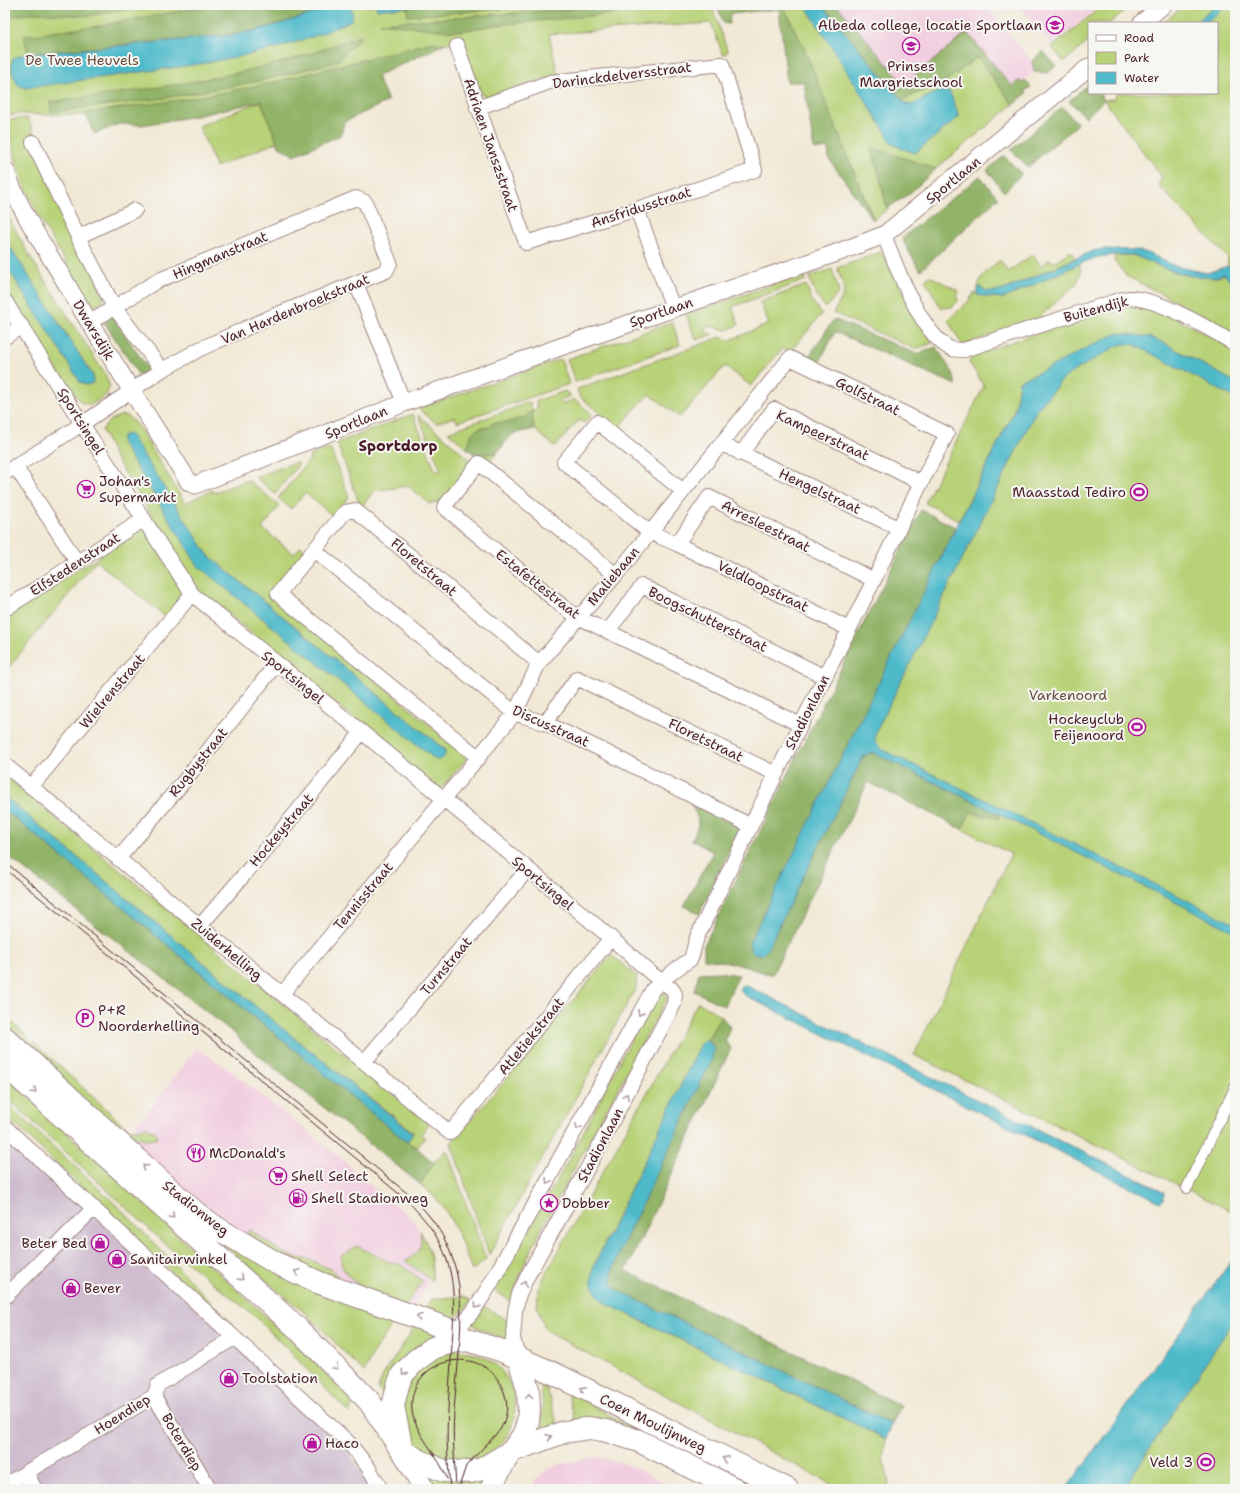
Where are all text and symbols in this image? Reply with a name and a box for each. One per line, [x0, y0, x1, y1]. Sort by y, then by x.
school or university icon: Albeda college, locatie Sportlaan [1045, 15, 1065, 35]
place label: Albeda college, locatie Sportlaan [818, 16, 1042, 34]
legend [1088, 22, 1218, 94]
text: Road [1124, 30, 1155, 46]
school or university icon: Prinses Margrietschool [901, 36, 921, 56]
text: Park [1124, 50, 1150, 66]
park label: De Twee Heuvels [25, 51, 139, 69]
place label: Prinses Margrietschool [859, 57, 963, 91]
street label: Darinckdelversstraat [551, 58, 693, 92]
text: Water [1124, 70, 1160, 86]
street label: Adriaen Janszstraat [460, 76, 522, 214]
street label: Sportlaan [922, 152, 985, 208]
street label: Ansfridusstraat [588, 182, 694, 232]
street label: Hingmanstraat [170, 227, 270, 283]
street label: Van Hardenbroekstraat [218, 270, 372, 348]
street label: Buitendijk [1062, 292, 1130, 326]
street label: Sportlaan [627, 293, 695, 331]
street label: Dwarsdijk [69, 297, 119, 363]
street label: Golfstraat [833, 373, 903, 419]
street label: Sportsingel [53, 384, 109, 458]
street label: Sportlaan [322, 401, 390, 443]
street label: Kampeerstraat [774, 406, 872, 464]
district label: Sportdorp [359, 436, 438, 456]
street label: Hengelstraat [776, 464, 864, 518]
place label: Johan's Supermarkt [99, 472, 177, 506]
supermarket icon: Johan's Supermarkt [76, 479, 96, 499]
sports icon: Maasstad Tediro [1129, 482, 1149, 502]
place label: Maasstad Tediro [1012, 483, 1126, 501]
street label: Arresleestraat [718, 496, 814, 556]
street label: Elfstedenstraat [26, 528, 124, 600]
street label: Floretstraat [387, 534, 461, 600]
street label: Maliebaan [583, 542, 643, 609]
street label: Estafettestraat [492, 545, 584, 623]
street label: Veldloopstraat [714, 556, 812, 616]
street label: Boogschutterstraat [645, 582, 771, 656]
street label: Sportsingel [258, 646, 329, 708]
street label: Wielrenstraat [75, 650, 149, 732]
street label: Stadionlaan [780, 671, 834, 752]
park label: Varkenoord [1029, 686, 1107, 704]
street label: Discusstraat [510, 701, 592, 751]
place label: Hockeyclub Feijenoord [1048, 710, 1124, 744]
street label: Floretstraat [666, 714, 746, 766]
sports icon: Hockeyclub Feijenoord [1127, 717, 1147, 737]
street label: Rugbystraat [165, 724, 231, 800]
street label: Hockeystraat [245, 790, 317, 870]
street label: Sportsingel [508, 852, 578, 915]
street label: Tennisstraat [329, 858, 397, 934]
street label: Zuiderhelling [188, 914, 266, 984]
street label: Turnstraat [416, 933, 476, 999]
street label: Atletiekstraat [494, 994, 568, 1078]
place label: P+R Noorderhelling [98, 1001, 199, 1035]
parking icon: P+R Noorderhelling [75, 1008, 95, 1028]
one-way arrow [637, 1009, 644, 1016]
one-way arrow [29, 1087, 37, 1094]
one-way arrow [621, 1093, 628, 1100]
street label: Stadionlaan [573, 1104, 627, 1185]
one-way arrow [575, 1123, 582, 1130]
restaurant icon: McDonald's [186, 1143, 206, 1163]
place label: McDonald's [209, 1144, 286, 1162]
one-way arrow [142, 1164, 150, 1171]
supermarket icon: Shell Select [268, 1166, 288, 1186]
place label: Shell Select [291, 1167, 368, 1185]
street label: Stadionweg [159, 1176, 233, 1240]
one-way arrow [546, 1176, 553, 1184]
fuel station icon: Shell Stadionweg [288, 1188, 308, 1208]
place label: Shell Stadionweg [311, 1189, 428, 1207]
place icon: Dobber [539, 1193, 559, 1213]
place label: Dobber [562, 1194, 611, 1212]
one-way arrow [167, 1211, 175, 1219]
shop icon: Beter Bed [90, 1233, 110, 1253]
place label: Beter Bed [22, 1234, 87, 1252]
shop icon: Sanitairwinkel [107, 1249, 127, 1269]
place label: Sanitairwinkel [130, 1250, 228, 1268]
one-way arrow [293, 1269, 300, 1277]
one-way arrow [236, 1274, 244, 1281]
shop icon: Bever [61, 1278, 81, 1298]
place label: Bever [84, 1279, 122, 1297]
one-way arrow [519, 1281, 527, 1289]
one-way arrow [475, 1301, 482, 1308]
one-way arrow [415, 1314, 422, 1322]
one-way arrow [331, 1362, 339, 1370]
shop icon: Toolstation [219, 1368, 239, 1388]
place label: Toolstation [242, 1369, 318, 1387]
one-way arrow [401, 1369, 409, 1376]
one-way arrow [580, 1386, 588, 1394]
street label: Coen Moulijnweg [597, 1389, 709, 1457]
street label: Hoendiep [90, 1390, 154, 1438]
one-way arrow [524, 1393, 533, 1399]
street label: Boterdiep [158, 1410, 206, 1474]
shop icon: Haco [302, 1433, 322, 1453]
place label: Haco [325, 1434, 359, 1452]
one-way arrow [545, 1434, 552, 1442]
sports icon: Veld 3 [1196, 1452, 1216, 1472]
place label: Veld 3 [1149, 1453, 1193, 1471]
one-way arrow [722, 1456, 729, 1464]

